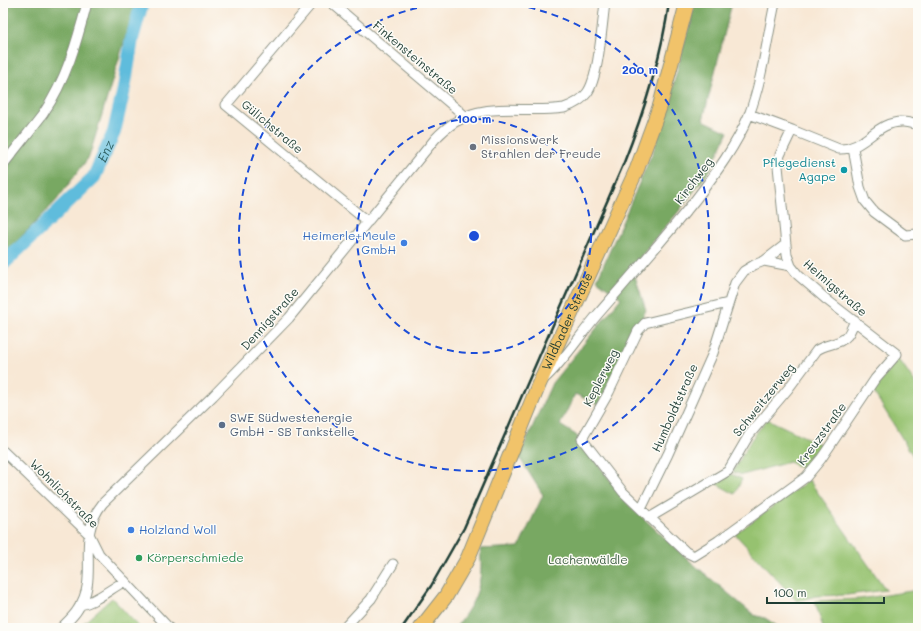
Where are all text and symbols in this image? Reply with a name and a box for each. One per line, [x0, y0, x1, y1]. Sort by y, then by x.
street label: Finkensteinstraße [370, 17, 461, 97]
text: 200 m [622, 61, 658, 77]
street label: Gülichstraße [239, 96, 307, 157]
text: 100 m [457, 110, 491, 126]
place label: Missionswerk Strahlen der Freude [481, 131, 601, 161]
water label: Enz [93, 137, 117, 165]
marker: Missionswerk Strahlen der Freude [468, 142, 478, 152]
street label: Kirchweg [670, 154, 716, 207]
place label: Pflegedienst Agape [763, 154, 836, 184]
marker: Pflegedienst Agape [839, 165, 849, 175]
place label: Heimerle+Meule GmbH [302, 227, 396, 257]
centre of rings [467, 229, 481, 243]
marker: Heimerle+Meule GmbH [399, 238, 409, 248]
street label: Heimigstraße [800, 255, 871, 319]
street label: Wildbader Straße [537, 270, 596, 373]
street label: Dennigstraße [237, 284, 302, 353]
street label: Keplerweg [579, 346, 621, 409]
street label: Schweitzerweg [729, 359, 798, 439]
street label: Humboldtstraße [647, 361, 701, 454]
street label: Kreuzstraße [793, 399, 849, 468]
place label: SWE Südwestenergie GmbH - SB Tankstelle [230, 409, 355, 439]
marker: SWE Südwestenergie GmbH - SB Tankstelle [217, 420, 227, 430]
street label: Wohnlichstraße [27, 455, 103, 531]
place label: Holzland Woll [139, 521, 217, 537]
marker: Holzland Woll [126, 525, 136, 535]
place label: Körperschmiede [147, 549, 244, 565]
park label: Lachenwäldle [548, 551, 628, 567]
marker: Körperschmiede [134, 553, 144, 563]
scale bar [767, 579, 884, 605]
text: 100 m [773, 584, 807, 600]

